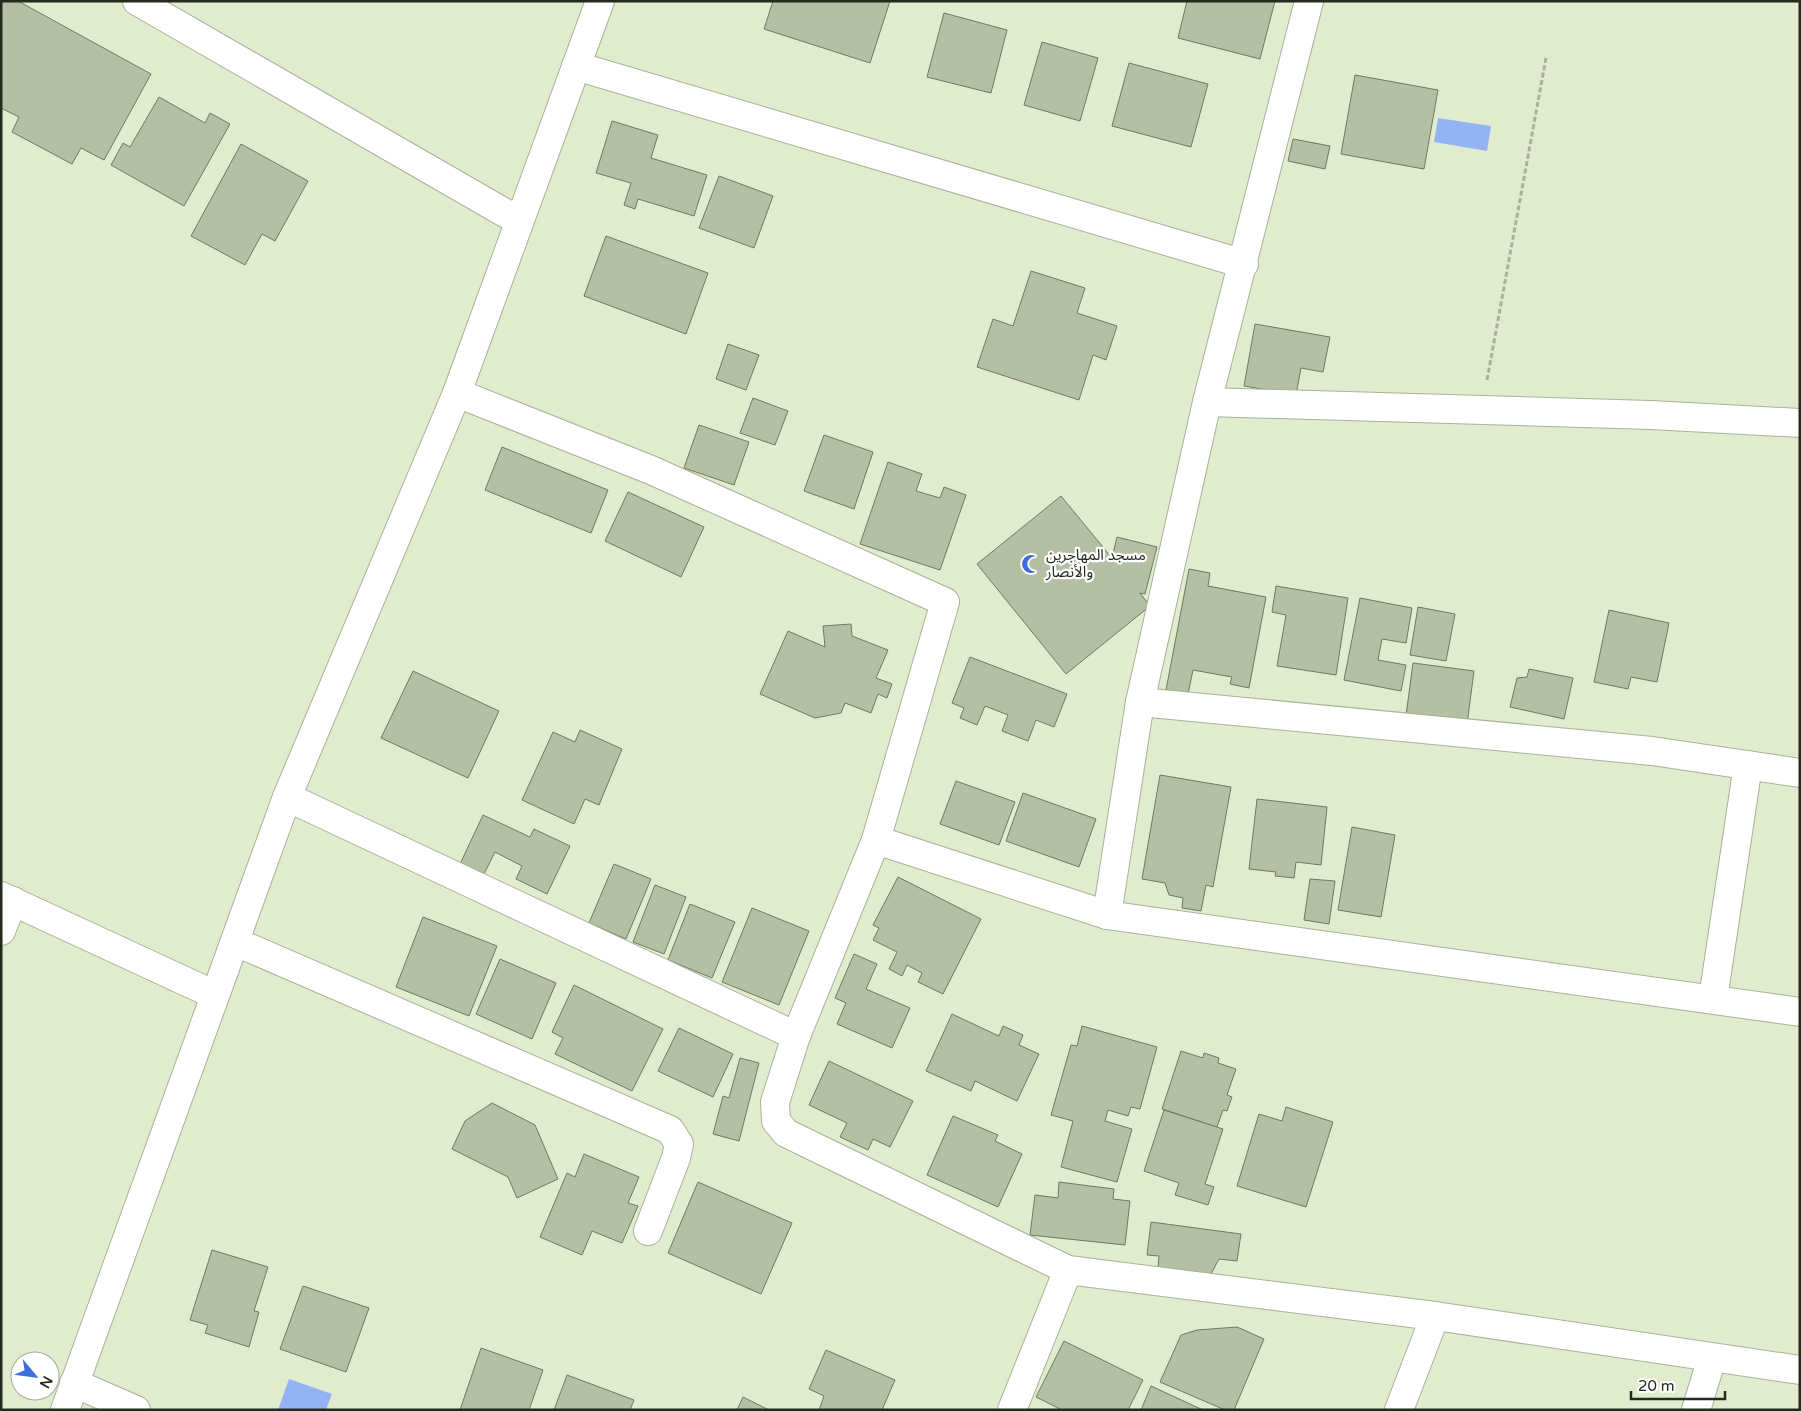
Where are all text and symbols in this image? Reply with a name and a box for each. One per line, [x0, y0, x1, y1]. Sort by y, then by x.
place label: مسجد المهاجرين والأنصار [1045, 546, 1146, 581]
mosque icon: مسجد المهاجرين والأنصار [1020, 553, 1042, 575]
north arrow [10, 1351, 60, 1401]
scale bar [1631, 1368, 1725, 1400]
text: N [36, 1373, 56, 1391]
text: 20 m [1638, 1377, 1675, 1395]

